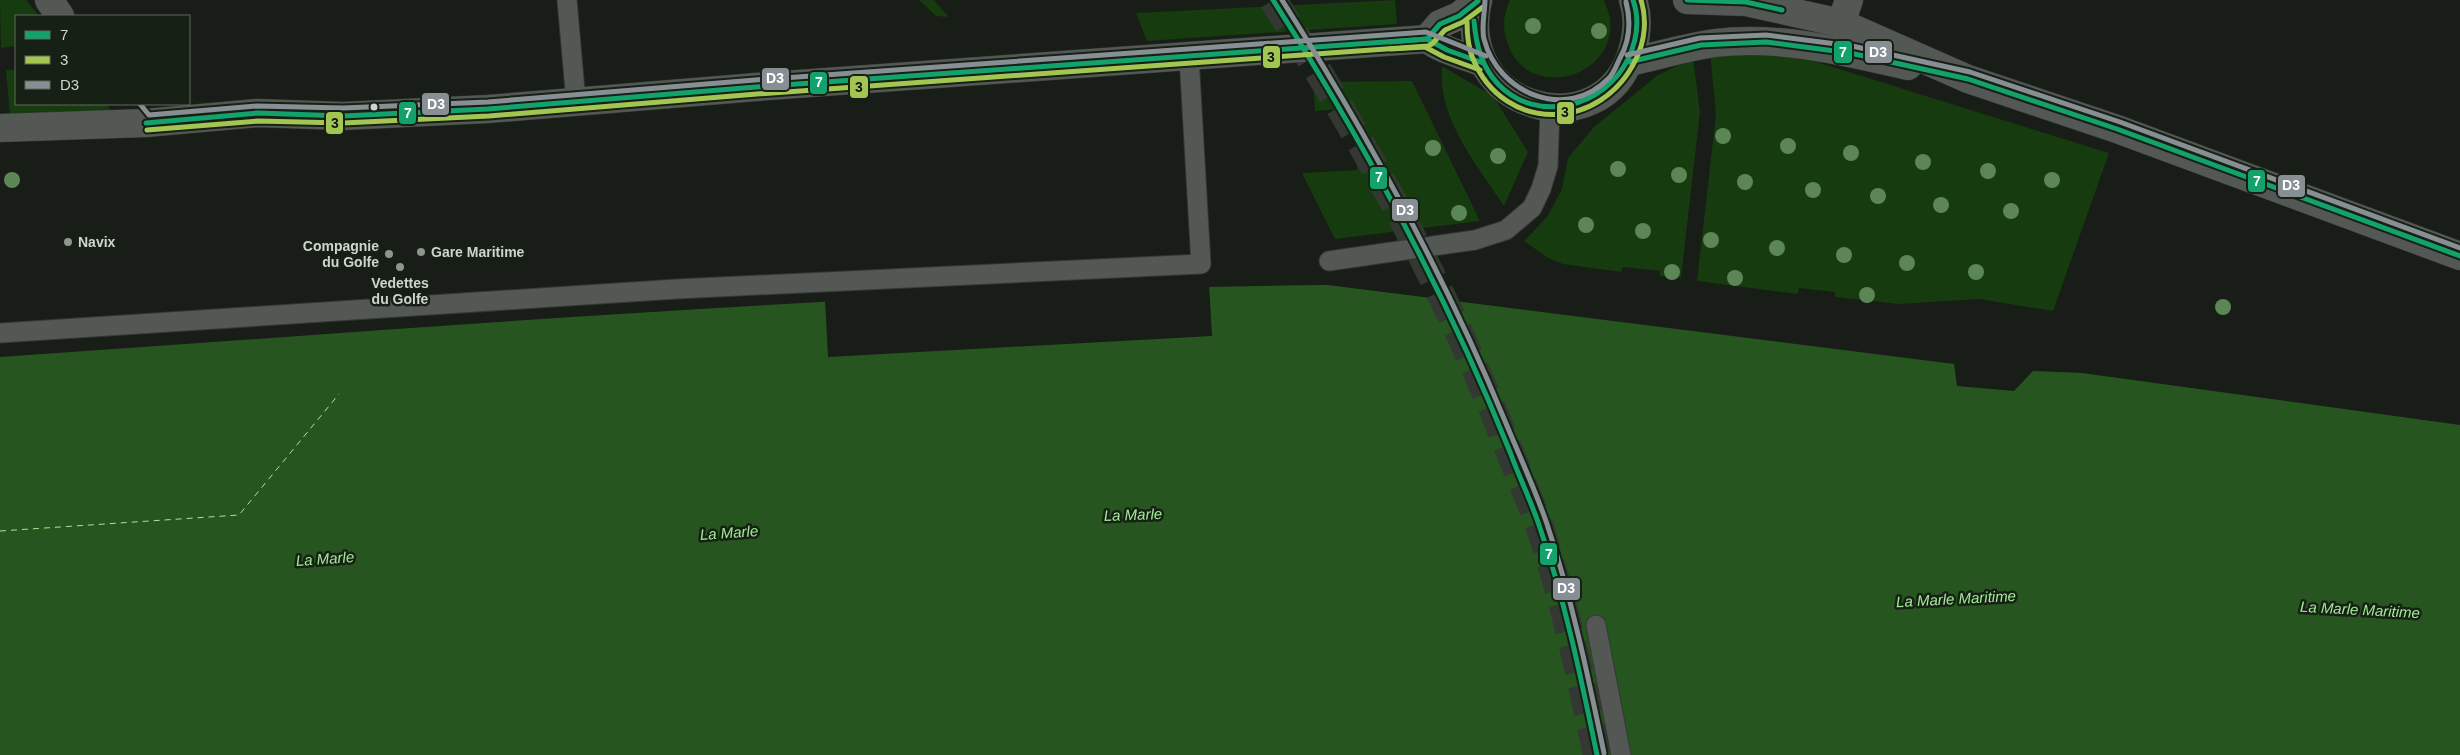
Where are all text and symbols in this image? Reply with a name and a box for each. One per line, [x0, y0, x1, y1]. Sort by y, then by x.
legend [15, 15, 190, 105]
text: 7 [60, 26, 68, 43]
line badge: 7 [1833, 40, 1853, 64]
line badge: D3 [1864, 40, 1893, 64]
text: 7 [1839, 44, 1847, 60]
text: D3 [1869, 44, 1887, 60]
line badge: 3 [1262, 45, 1281, 69]
text: 3 [1267, 49, 1275, 65]
text: 3 [60, 51, 68, 68]
line badge: D3 [761, 67, 790, 91]
text: D3 [766, 70, 784, 86]
line badge: 7 [809, 71, 828, 95]
text: 7 [815, 74, 823, 90]
line badge: 3 [849, 75, 869, 99]
text: D3 [60, 76, 79, 93]
text: 3 [855, 79, 863, 95]
line badge: D3 [421, 92, 450, 116]
text: D3 [427, 96, 445, 112]
line badge: 7 [398, 101, 417, 125]
line badge: 3 [1556, 101, 1575, 125]
unlabelled marker [369, 102, 379, 112]
text: 3 [1561, 104, 1569, 120]
text: 7 [404, 105, 412, 121]
line badge: 3 [325, 111, 344, 135]
text: 3 [331, 115, 339, 131]
line badge: 7 [1369, 166, 1388, 190]
text: 7 [1375, 169, 1383, 185]
line badge: 7 [2247, 169, 2266, 193]
text: 7 [2253, 173, 2261, 189]
line badge: D3 [2277, 174, 2306, 198]
text: D3 [2282, 177, 2300, 193]
line badge: D3 [1391, 198, 1419, 222]
text: D3 [1396, 202, 1414, 218]
place label: Navix [78, 234, 116, 250]
marker: Navix [62, 236, 74, 248]
place label: Compagnie du Golfe [303, 238, 379, 270]
place label: Gare Maritime [431, 244, 525, 260]
marker: Gare Maritime [415, 246, 427, 258]
marker: Compagnie du Golfe [383, 248, 395, 260]
marker: Vedettes du Golfe [394, 261, 406, 273]
place label: Vedettes du Golfe [371, 275, 429, 307]
water label: La Marle [1104, 505, 1162, 524]
water label: La Marle [699, 522, 759, 543]
line badge: 7 [1539, 542, 1558, 566]
text: 7 [1545, 546, 1553, 562]
water label: La Marle [295, 548, 355, 569]
line badge: D3 [1552, 577, 1581, 601]
text: D3 [1557, 580, 1575, 596]
water label: La Marle Maritime [1896, 587, 2016, 610]
water label: La Marle Maritime [2300, 598, 2420, 621]

